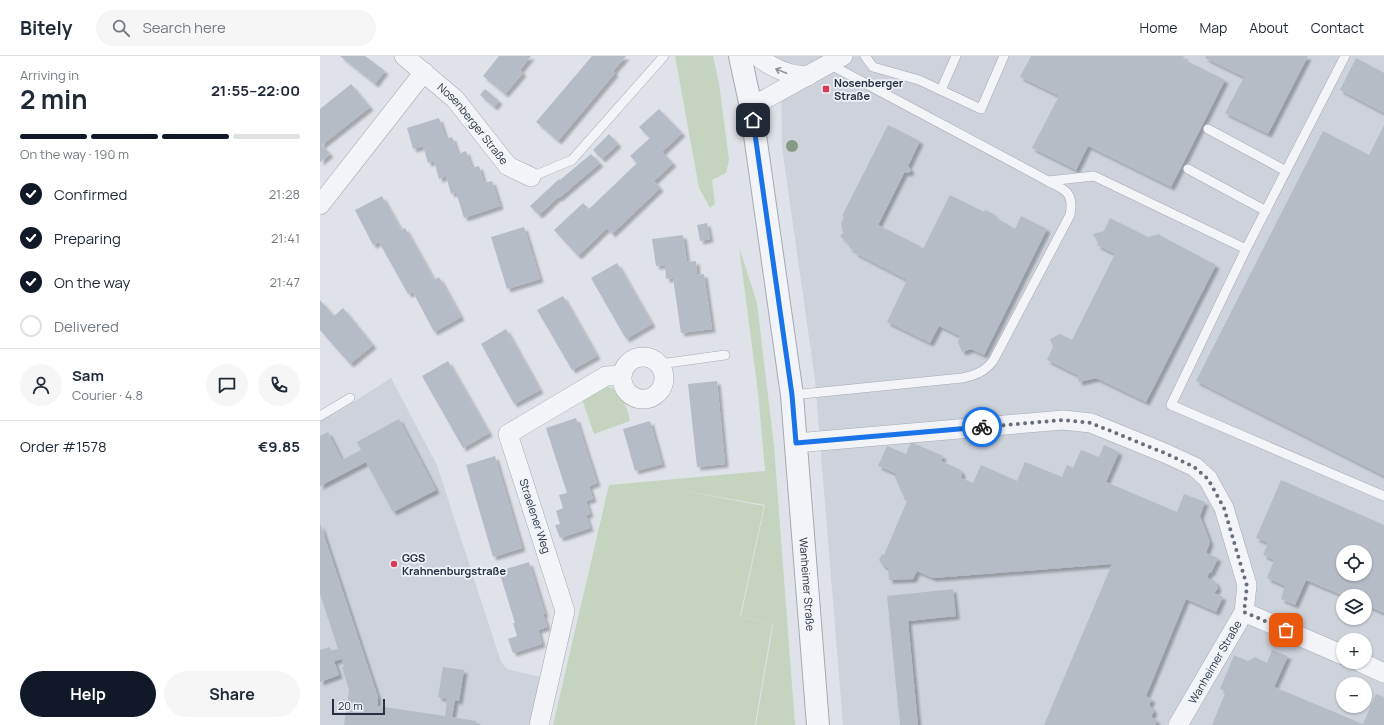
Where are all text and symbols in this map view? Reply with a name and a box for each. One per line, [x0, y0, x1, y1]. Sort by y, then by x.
search box [96, 10, 376, 46]
text: Bitely [20, 15, 72, 41]
icon: search [110, 17, 132, 39]
text: Search here [142, 17, 226, 38]
text: Home [1140, 18, 1177, 37]
text: Map [1199, 18, 1227, 37]
text: About [1249, 18, 1289, 37]
text: Contact [1311, 18, 1364, 37]
text: Arriving in [20, 66, 79, 84]
one-way arrow [775, 66, 787, 74]
place label: Nosenberger Straße [834, 75, 904, 103]
street label: Nosenberger Straße [434, 79, 512, 168]
text: 21:55–22:00 [211, 80, 300, 101]
text: 2 min [20, 81, 88, 117]
marker: Nosenberger Straße [821, 84, 831, 94]
pin [736, 103, 770, 137]
icon: home [742, 109, 764, 131]
text: On the way · 190 m [20, 145, 129, 163]
icon: check [20, 183, 42, 205]
text: Confirmed [54, 184, 127, 205]
text: 21:28 [269, 185, 300, 203]
icon: check [20, 227, 42, 249]
text: Preparing [54, 228, 121, 249]
text: 21:41 [271, 229, 300, 247]
icon: check [20, 271, 42, 293]
text: On the way [54, 272, 130, 293]
text: 21:47 [269, 273, 300, 291]
text: Delivered [54, 316, 119, 337]
button: person [20, 364, 62, 406]
button: chat [206, 364, 248, 406]
button: phone [258, 364, 300, 406]
text: Sam [72, 365, 104, 386]
text: Courier · 4.8 [72, 386, 143, 404]
courier [962, 407, 1002, 447]
icon: bike [971, 416, 993, 438]
text: Order #1578 [20, 436, 107, 457]
text: €9.85 [258, 436, 300, 457]
street label: Straelener Weg [516, 476, 555, 555]
street label: Wanheimer Straße [796, 537, 819, 632]
map controls [1336, 545, 1372, 713]
button: locate [1336, 545, 1372, 581]
place label: GGS Krahnenburgstraße [402, 550, 507, 578]
marker: GGS Krahnenburgstraße [389, 559, 399, 569]
button: layers [1336, 589, 1372, 625]
pin [1269, 613, 1303, 647]
street label: Wanheimer Straße [1185, 617, 1245, 706]
icon: bag [1275, 619, 1297, 641]
button: + [1336, 633, 1372, 669]
button: Help [20, 671, 156, 717]
button: Share [164, 671, 300, 717]
button: − [1336, 677, 1372, 713]
scale bar [332, 697, 385, 716]
text: 20 m [338, 698, 363, 713]

